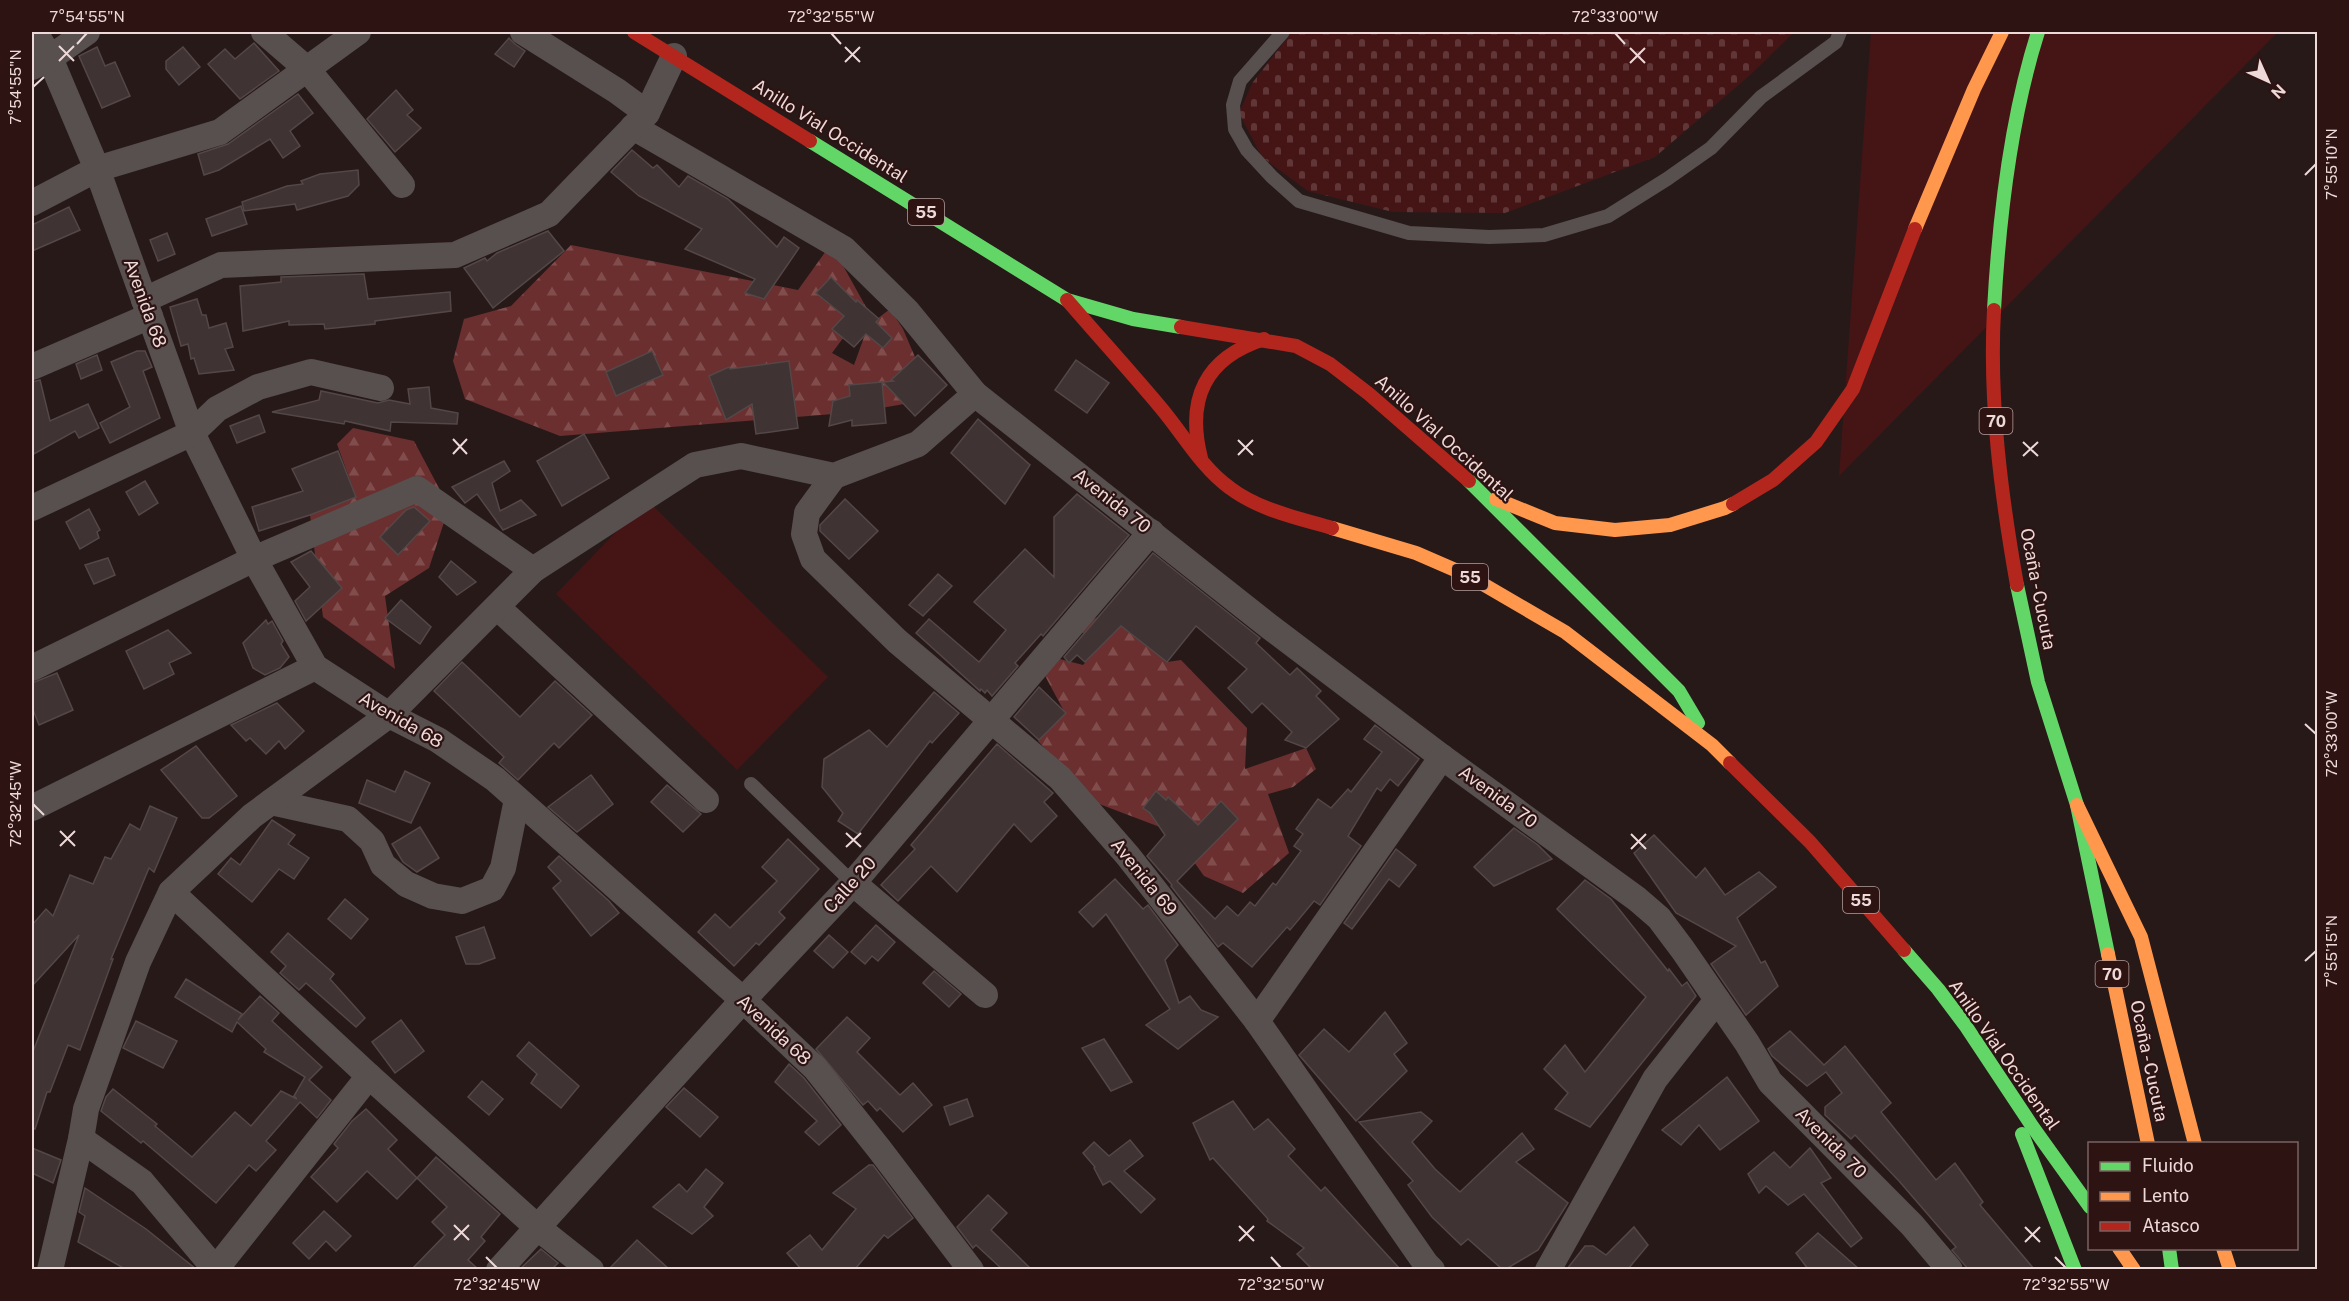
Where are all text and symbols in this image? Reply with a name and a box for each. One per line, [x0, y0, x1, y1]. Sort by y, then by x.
text: 7°54'55"N [49, 8, 125, 25]
text: 72°32'55"W [787, 8, 875, 25]
text: 72°33'00"W [1572, 8, 1658, 25]
text: 7°54'55"N [7, 49, 24, 125]
north arrow [2238, 51, 2298, 111]
street label: Anillo Vial Occidental [749, 74, 912, 187]
text: N [2267, 80, 2289, 102]
text: 7°55'10"N [2323, 128, 2340, 200]
road number: 55 [908, 199, 944, 225]
street label: Avenida 68 [120, 255, 171, 350]
street label: Anillo Vial Occidental [1371, 370, 1518, 505]
road number: 70 [1980, 408, 2012, 434]
street label: Avenida 70 [1070, 464, 1155, 537]
street label: Ocaña - Cucuta [2016, 526, 2061, 652]
road number: 55 [1452, 564, 1488, 590]
street label: Avenida 68 [356, 687, 447, 752]
text: 72°33'00"W [2323, 691, 2340, 777]
text: 72°32'45"W [7, 761, 24, 847]
street label: Avenida 70 [1455, 761, 1542, 832]
street label: Avenida 69 [1107, 834, 1182, 919]
street label: Calle 20 [819, 852, 880, 917]
road number: 55 [1843, 887, 1879, 913]
text: 7°55'15"N [2323, 915, 2340, 987]
road number: 70 [2096, 961, 2128, 987]
street label: Anillo Vial Occidental [1945, 976, 2064, 1134]
street label: Avenida 68 [733, 990, 816, 1069]
street label: Ocaña - Cucuta [2126, 998, 2173, 1124]
street label: Avenida 70 [1791, 1103, 1871, 1183]
legend [2088, 1142, 2298, 1250]
text: Fluido [2142, 1155, 2194, 1176]
text: Lento [2142, 1185, 2189, 1206]
text: Atasco [2142, 1215, 2200, 1236]
text: 72°32'45"W [454, 1276, 540, 1293]
text: 72°32'50"W [1238, 1276, 1324, 1293]
text: 72°32'55"W [2022, 1276, 2110, 1293]

